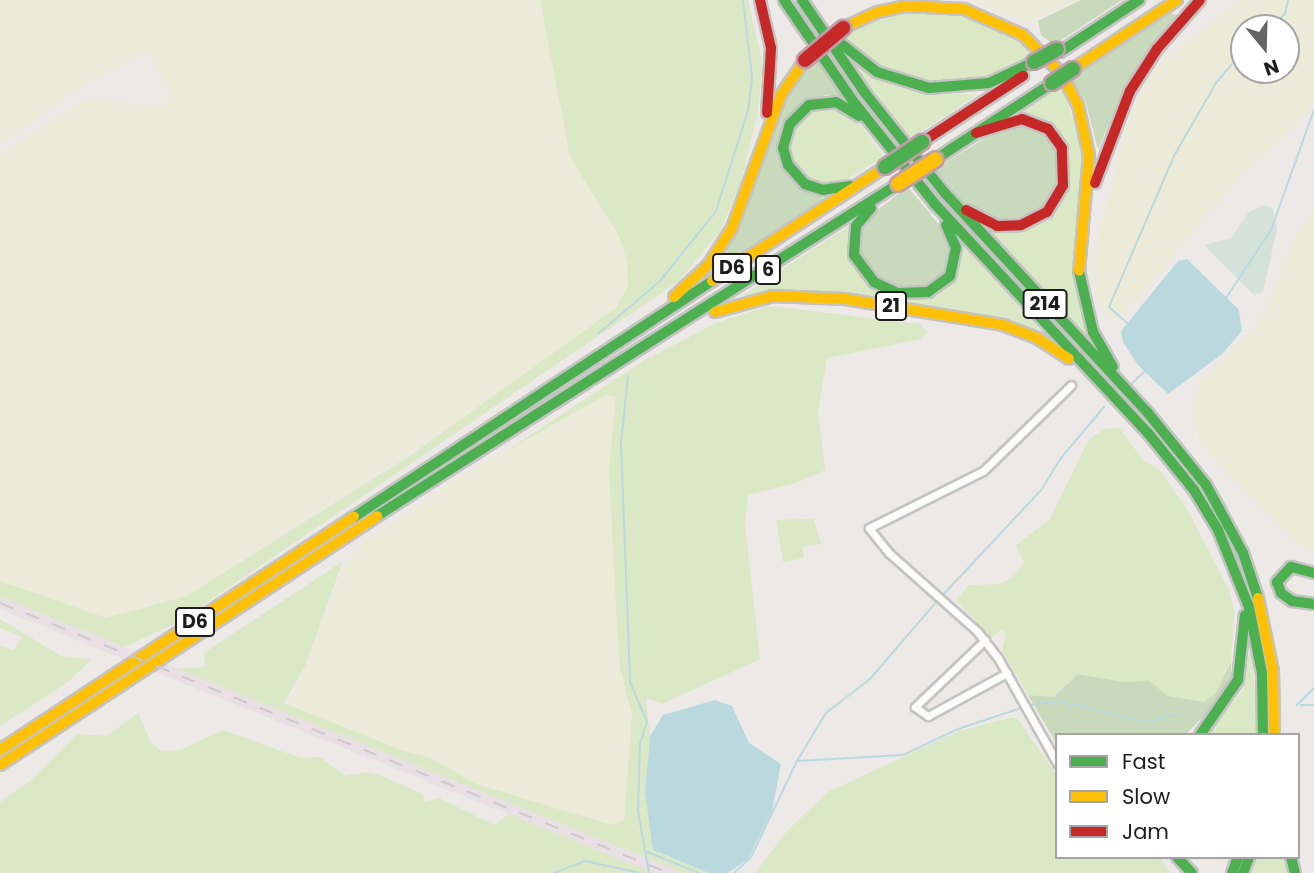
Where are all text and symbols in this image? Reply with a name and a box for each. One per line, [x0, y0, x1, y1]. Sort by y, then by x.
north arrow [1230, 14, 1300, 84]
text: N [1260, 52, 1283, 83]
road number: D6 [711, 252, 753, 284]
road number: 6 [754, 254, 782, 286]
road number: 214 [1022, 288, 1068, 320]
road number: 21 [874, 290, 908, 322]
road number: D6 [174, 607, 216, 638]
legend [1055, 733, 1300, 859]
text: Fast [1122, 747, 1165, 776]
text: Slow [1122, 782, 1170, 811]
text: Jam [1122, 817, 1169, 846]

